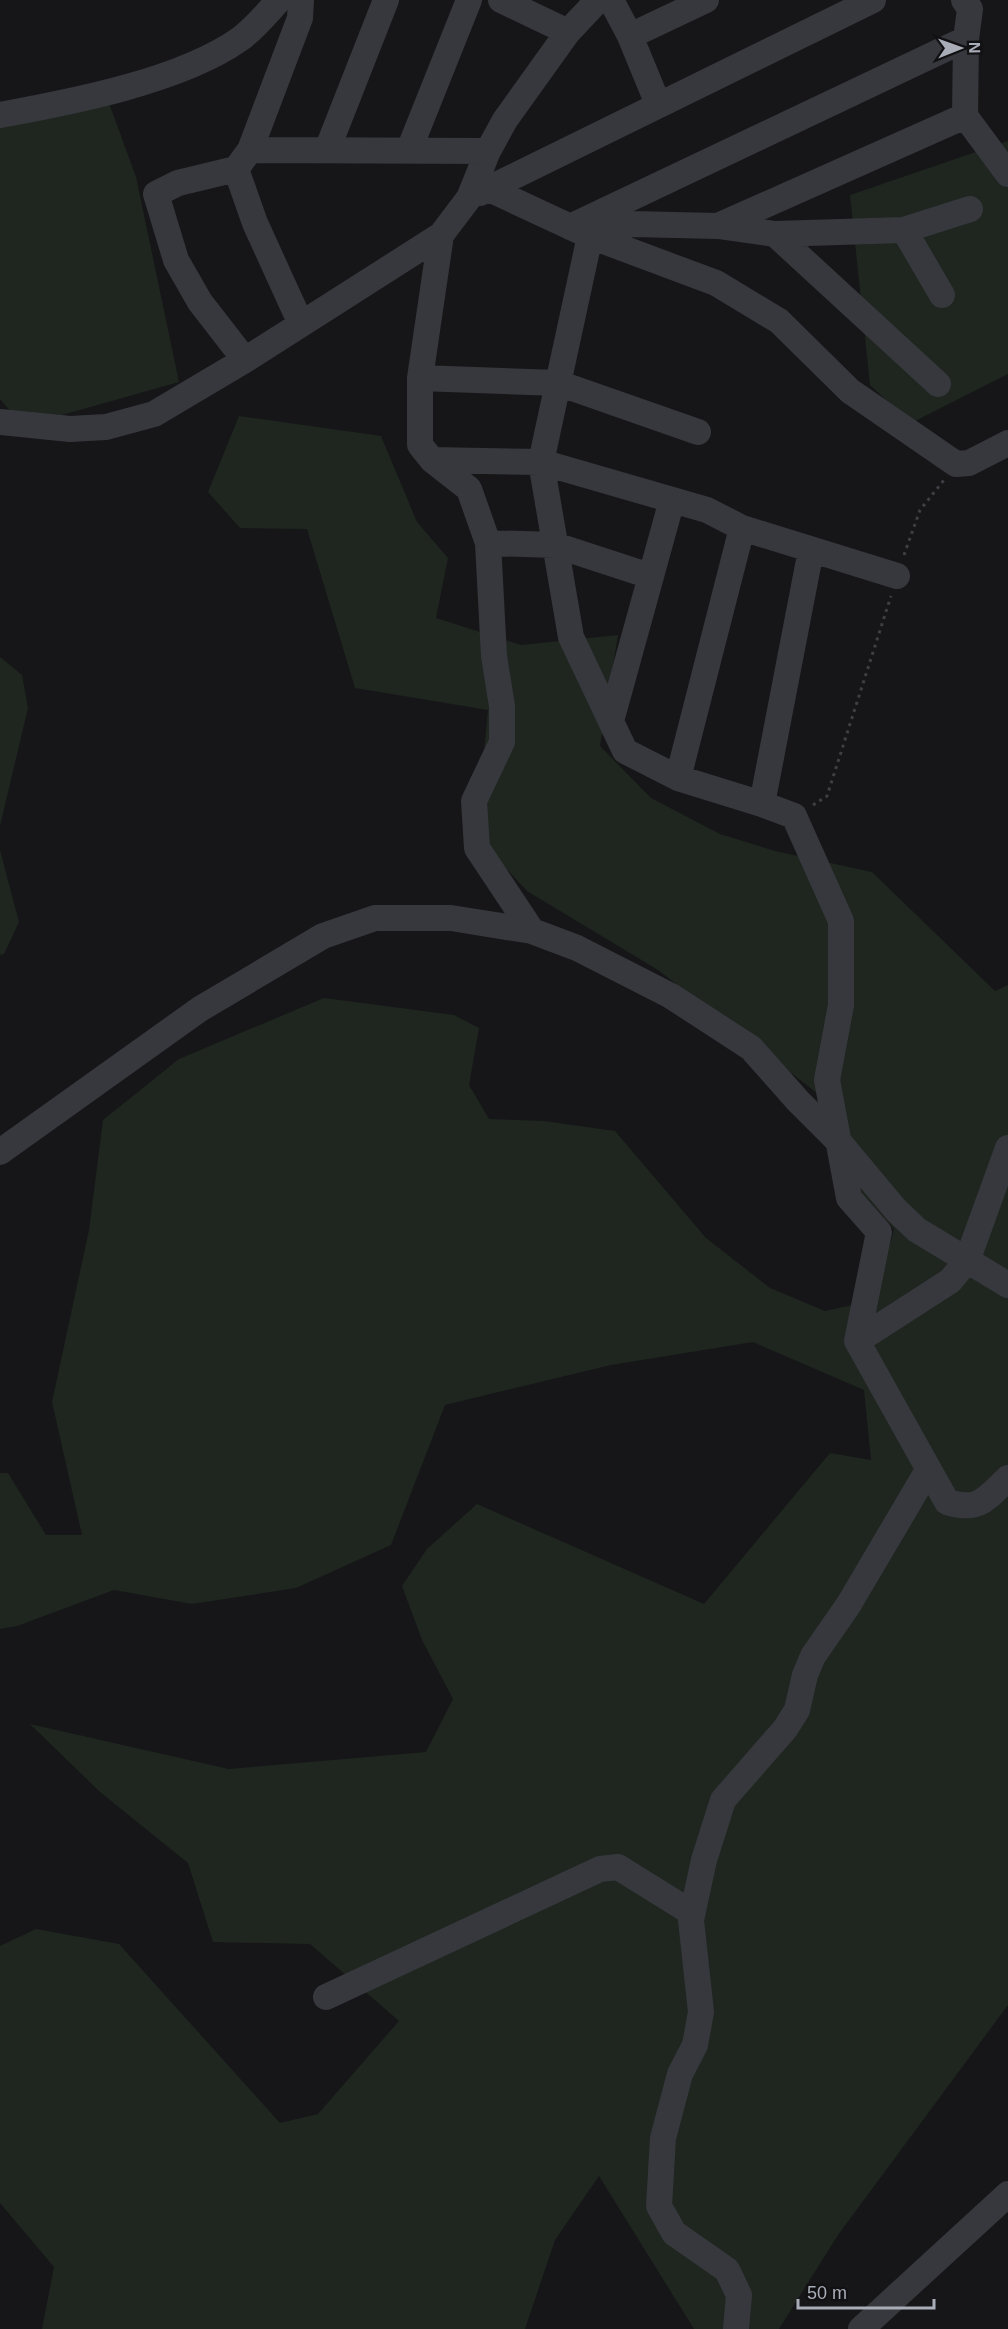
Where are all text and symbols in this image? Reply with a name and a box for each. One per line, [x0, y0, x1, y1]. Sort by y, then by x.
north arrow [930, 18, 990, 78]
text: N [966, 42, 983, 54]
scale bar [798, 2272, 934, 2310]
text: 50 m [807, 2283, 847, 2303]

